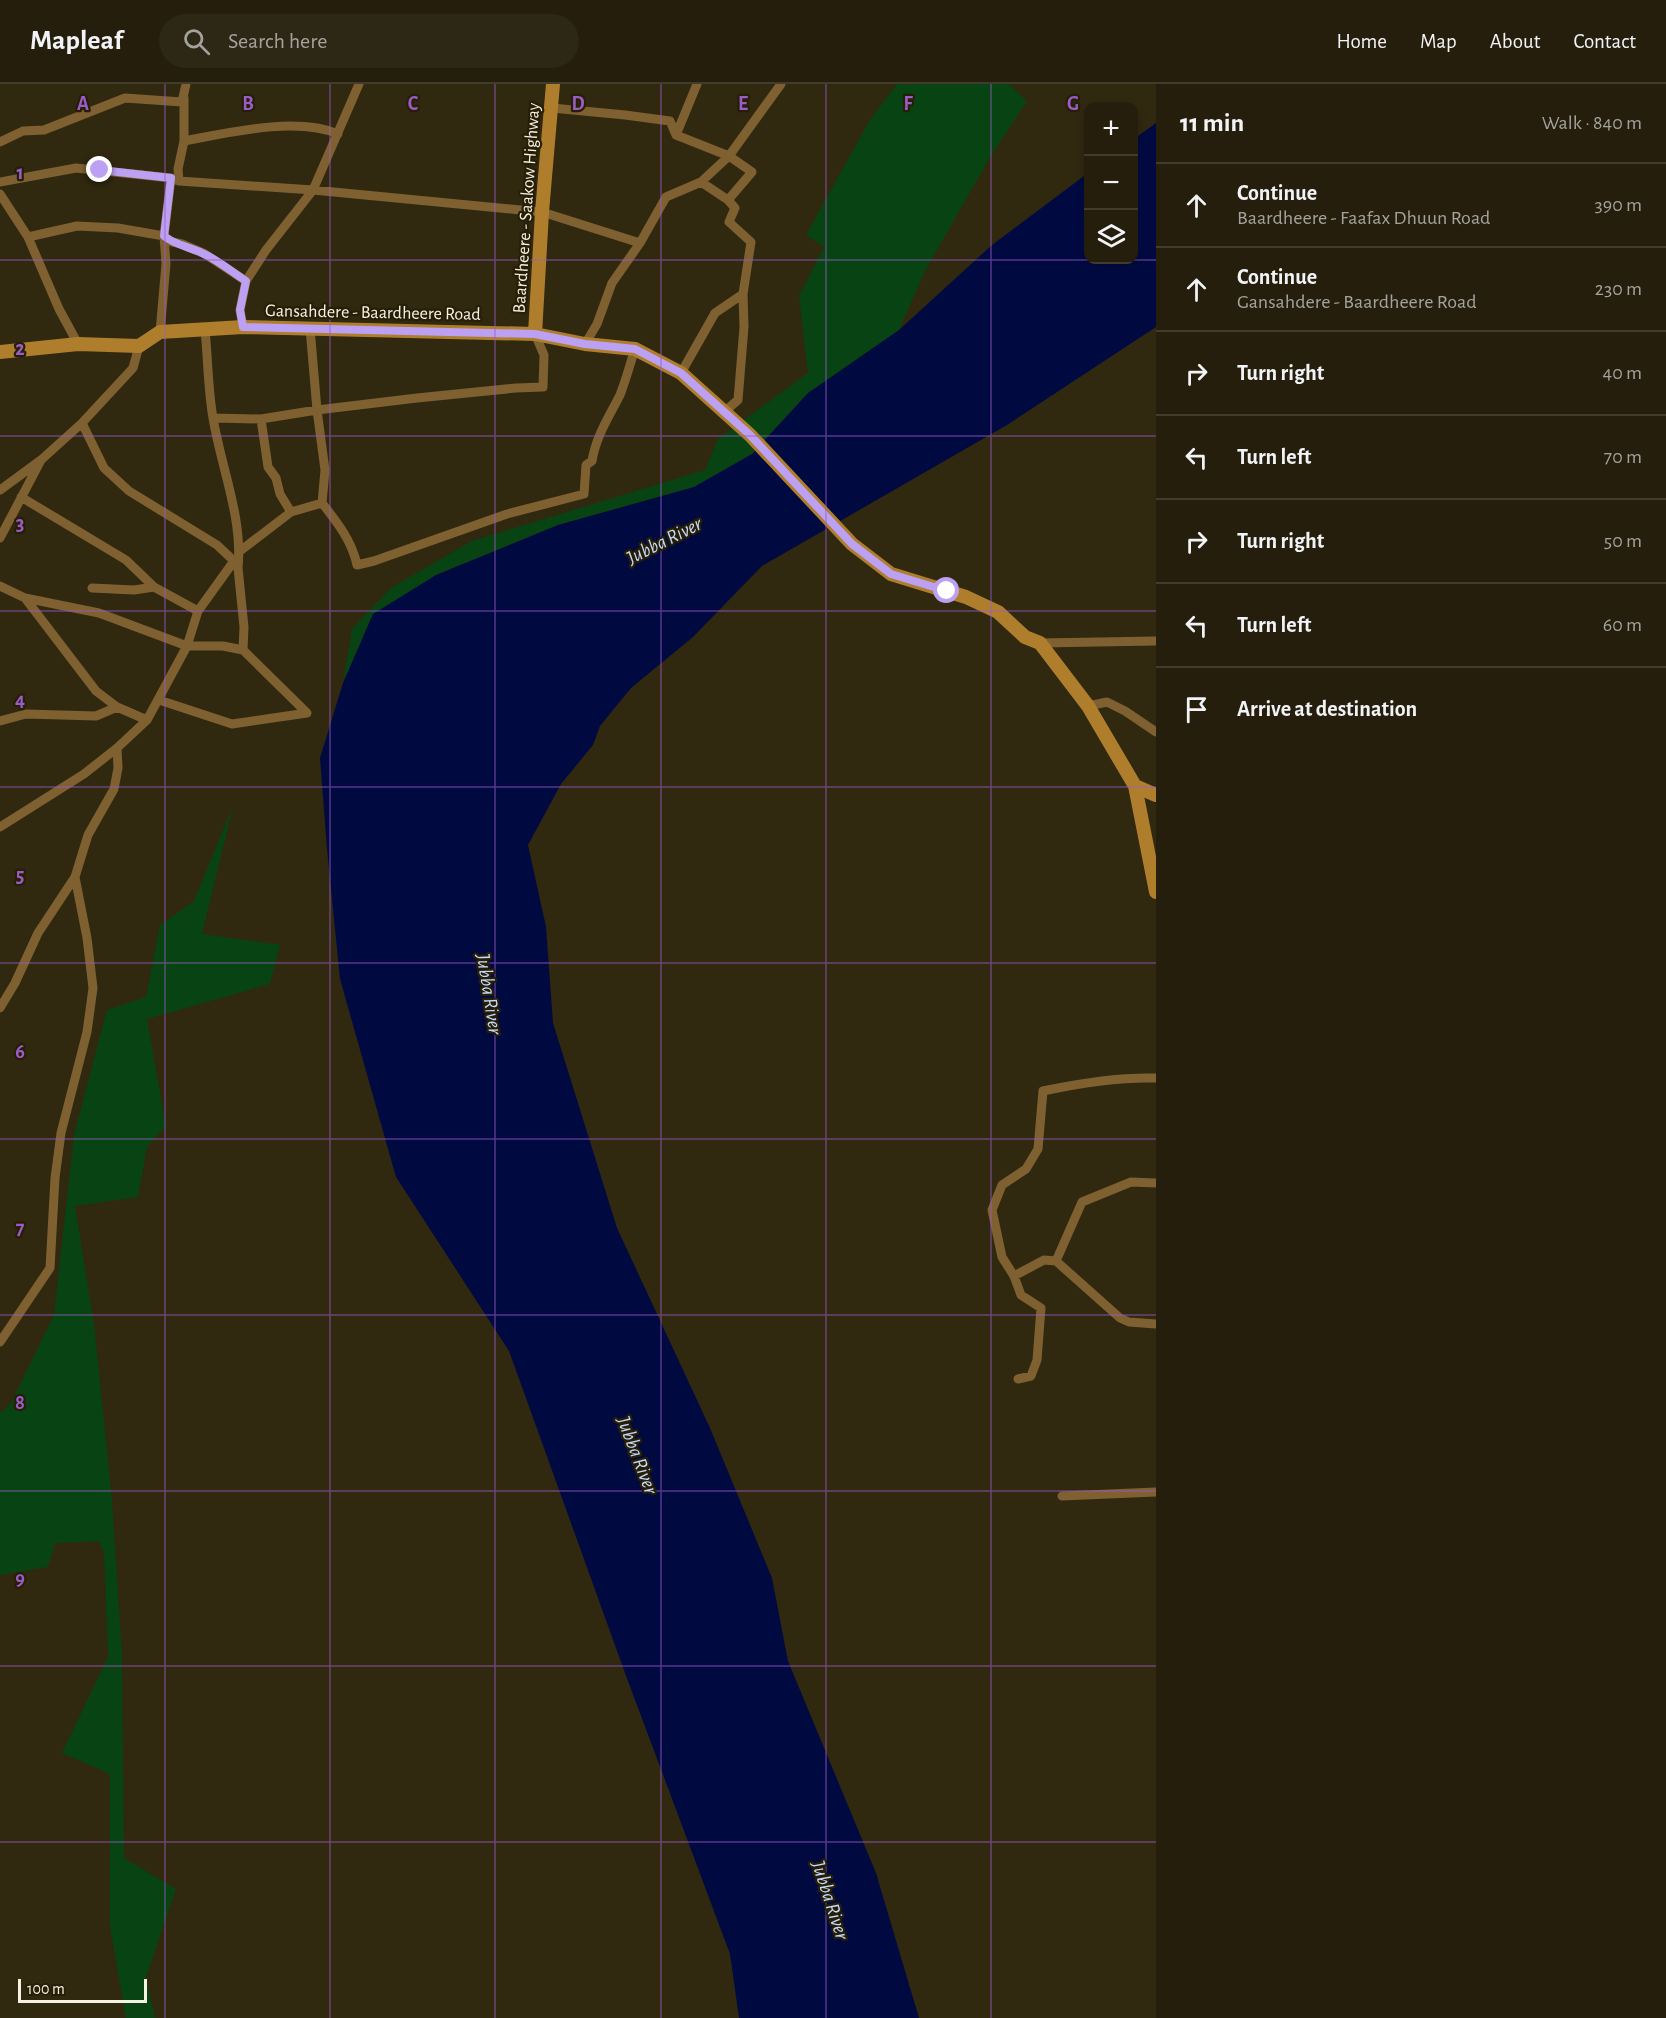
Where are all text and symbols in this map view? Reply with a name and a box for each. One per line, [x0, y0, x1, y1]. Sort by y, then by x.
search box [159, 14, 579, 68]
icon: search [180, 25, 213, 58]
text: Mapleaf [30, 27, 123, 55]
text: Search here [228, 30, 327, 52]
text: Home [1336, 31, 1387, 52]
text: Map [1420, 31, 1457, 52]
text: About [1490, 31, 1540, 52]
text: Contact [1573, 31, 1636, 52]
text: A [77, 94, 89, 114]
text: B [242, 94, 254, 114]
text: C [408, 94, 419, 114]
text: D [571, 94, 585, 114]
text: E [738, 94, 748, 114]
text: F [903, 94, 913, 114]
text: G [1067, 94, 1079, 114]
street label: Baardheere - Saakow Highway [511, 102, 543, 314]
map controls [1084, 102, 1138, 264]
button: + [1084, 102, 1138, 156]
text: 11 min [1180, 110, 1244, 136]
text: Walk · 840 m [1542, 113, 1642, 133]
route end [86, 156, 112, 182]
button: − [1084, 156, 1138, 210]
text: 1 [16, 163, 24, 183]
text: Continue [1237, 182, 1317, 204]
icon: ahead [1180, 189, 1213, 222]
text: 390 m [1595, 195, 1642, 215]
text: Baardheere - Faafax Dhuun Road [1237, 208, 1490, 228]
button: layers [1084, 210, 1138, 264]
text: Continue [1237, 266, 1317, 288]
icon: ahead [1180, 273, 1213, 306]
text: 230 m [1595, 279, 1642, 299]
text: Gansahdere - Baardheere Road [1237, 292, 1477, 312]
street label: Gansahdere - Baardheere Road [265, 302, 481, 324]
text: 2 [15, 339, 25, 359]
icon: right [1180, 357, 1213, 390]
text: Turn right [1237, 362, 1324, 384]
text: 40 m [1603, 363, 1642, 383]
icon: left [1180, 441, 1213, 474]
text: Turn left [1237, 446, 1311, 468]
text: 70 m [1604, 447, 1642, 467]
water label: Jubba River [623, 513, 706, 569]
text: 3 [16, 514, 24, 534]
icon: right [1180, 525, 1213, 558]
text: Turn right [1237, 530, 1324, 552]
text: 50 m [1604, 531, 1642, 551]
route start [933, 577, 959, 603]
icon: left [1180, 609, 1213, 642]
text: Turn left [1237, 614, 1311, 636]
text: 60 m [1603, 615, 1642, 635]
text: 4 [15, 690, 25, 710]
icon: arrive [1180, 693, 1213, 726]
text: Arrive at destination [1237, 698, 1417, 720]
text: 5 [16, 866, 24, 886]
water label: Jubba River [473, 951, 505, 1036]
text: 6 [15, 1042, 25, 1062]
text: 7 [16, 1218, 25, 1238]
text: 8 [15, 1393, 25, 1413]
water label: Jubba River [613, 1413, 661, 1497]
text: 9 [15, 1569, 25, 1589]
water label: Jubba River [808, 1858, 852, 1943]
scale bar [18, 1976, 147, 2004]
text: 100 m [27, 1981, 65, 1997]

